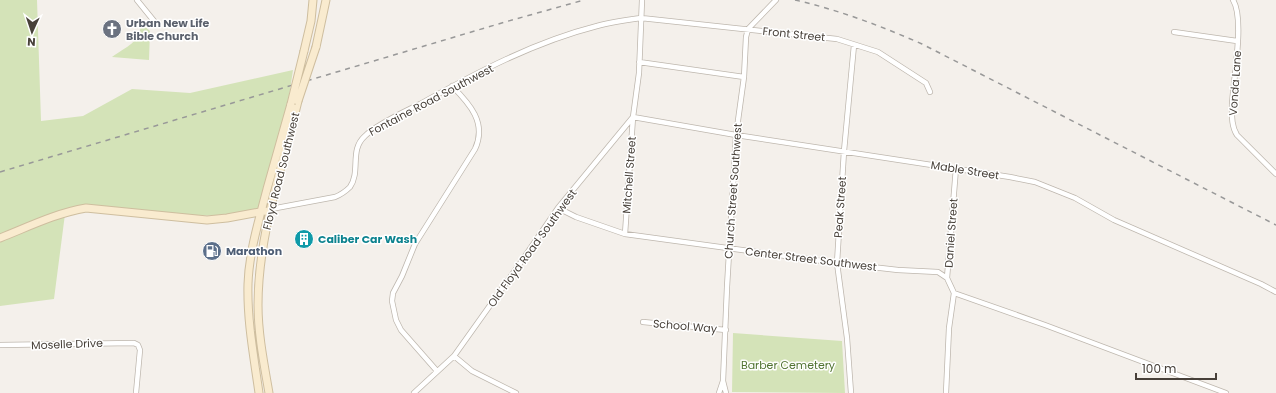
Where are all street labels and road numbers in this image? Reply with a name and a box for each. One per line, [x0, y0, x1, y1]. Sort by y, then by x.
street label: Front Street [762, 23, 826, 45]
street label: Vonda Lane [1225, 50, 1245, 116]
street label: Fontaine Road Southwest [366, 60, 496, 140]
street label: Floyd Road Southwest [259, 111, 303, 231]
street label: Church Street Southwest [720, 123, 746, 259]
street label: Mitchell Street [618, 136, 640, 214]
street label: Mable Street [930, 157, 1000, 183]
street label: Peak Street [830, 176, 850, 238]
street label: Old Floyd Road Southwest [484, 186, 580, 310]
street label: Daniel Street [941, 198, 961, 268]
street label: Center Street Southwest [744, 243, 878, 275]
street label: School Way [652, 315, 719, 337]
street label: Moselle Drive [31, 335, 103, 353]

